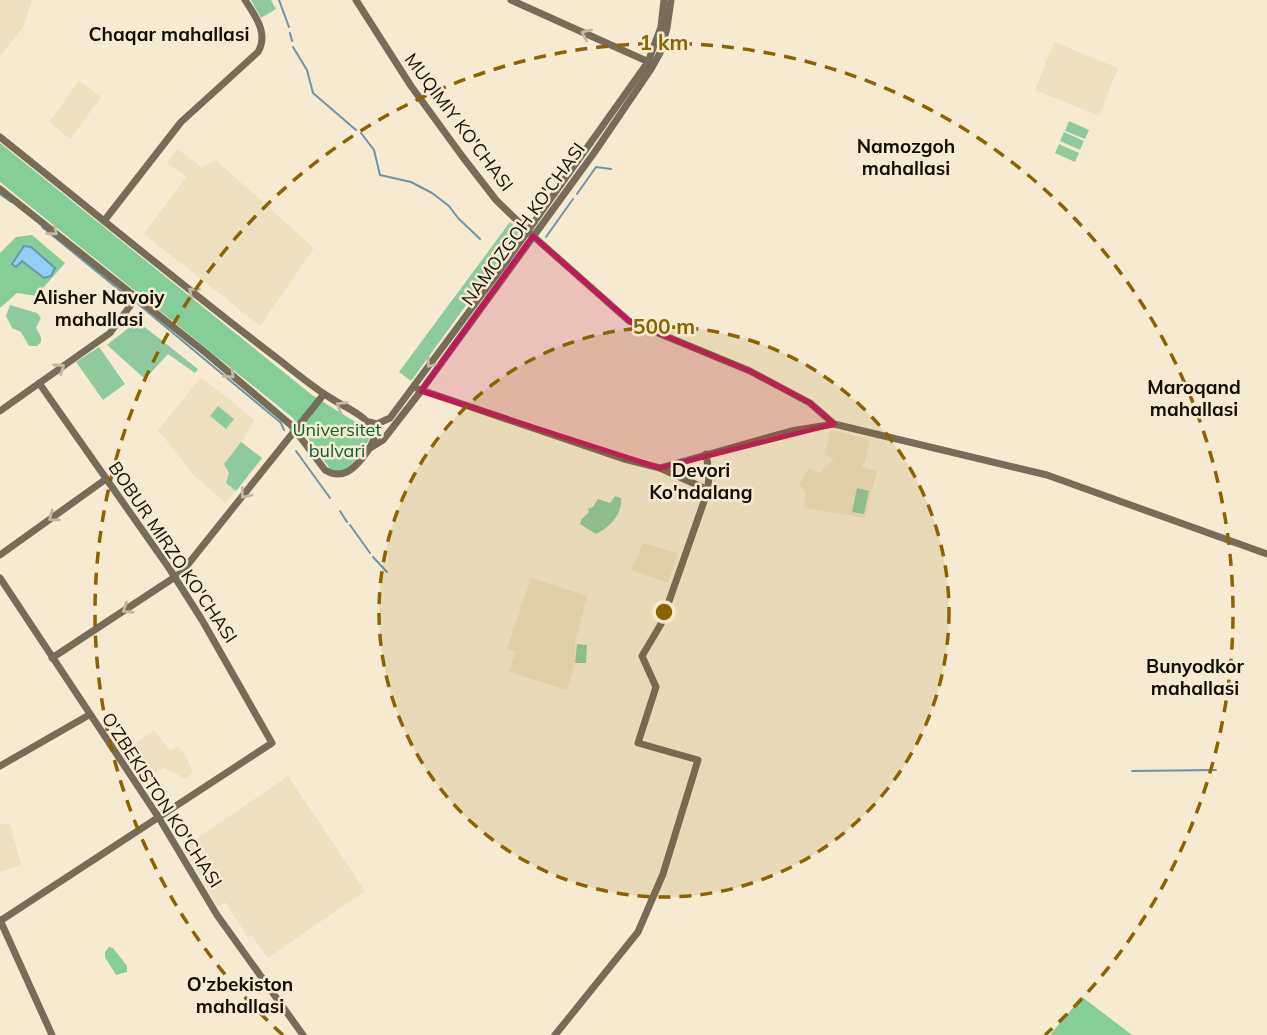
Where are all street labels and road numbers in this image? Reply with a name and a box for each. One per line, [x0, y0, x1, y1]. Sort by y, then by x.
street label: MUQIMIY KO'CHASI [400, 48, 518, 196]
street label: NAMOZGOH KO'CHASI [456, 138, 590, 310]
street label: BOBUR MIRZO KO'CHASI [104, 457, 242, 647]
street label: O'ZBEKISTON KO'CHASI [97, 708, 227, 892]

